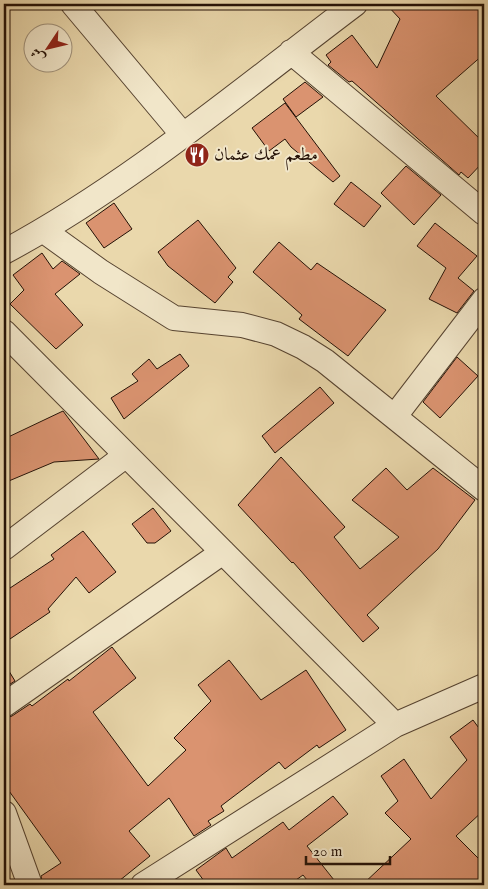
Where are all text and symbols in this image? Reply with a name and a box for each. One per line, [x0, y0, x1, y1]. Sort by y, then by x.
north arrow [22, 22, 72, 72]
text: ش [27, 44, 50, 66]
restaurant icon: مطعم عمك عثمان [184, 142, 210, 168]
place label: مطعم عمك عثمان [214, 144, 318, 171]
scale bar [306, 834, 389, 866]
text: 20 m [313, 842, 343, 861]

